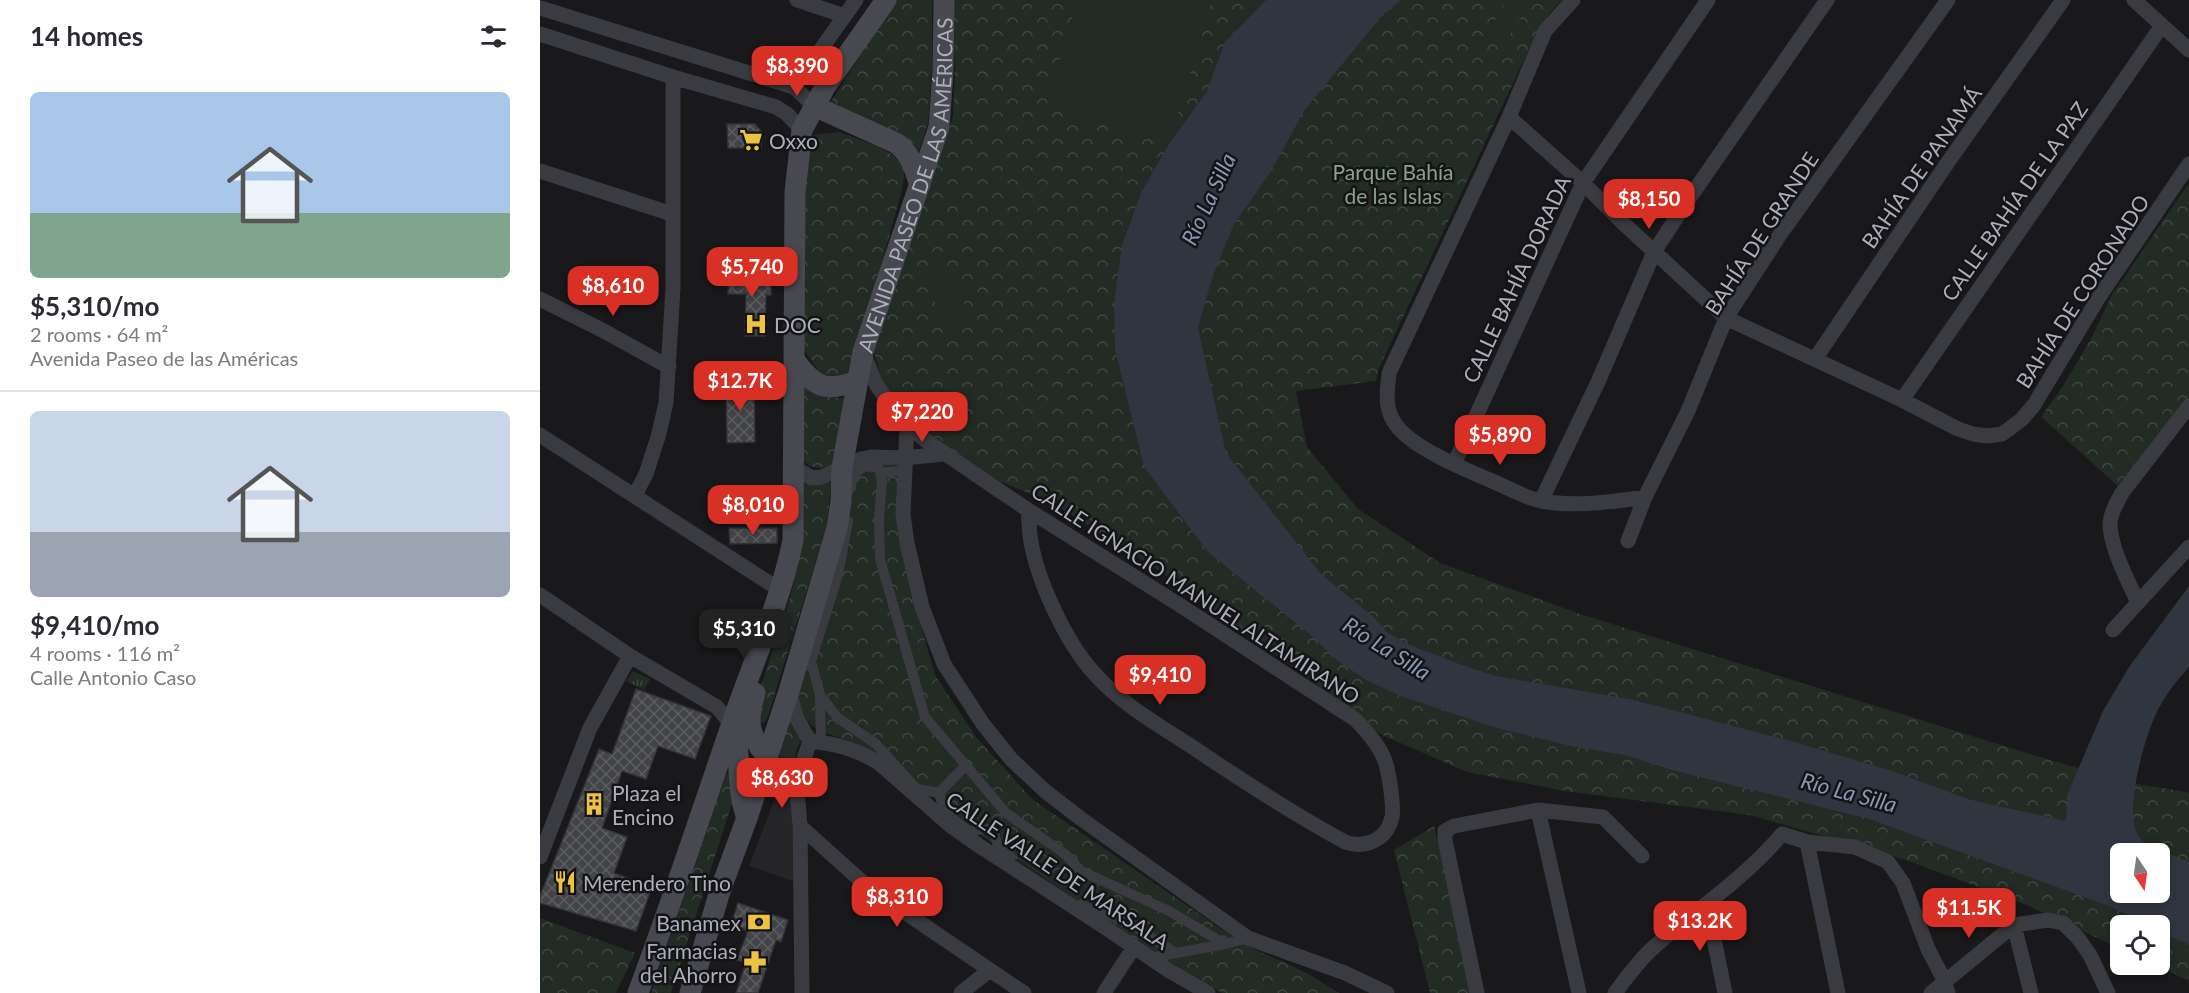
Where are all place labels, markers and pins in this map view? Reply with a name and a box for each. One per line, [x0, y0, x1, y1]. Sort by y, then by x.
pin: $8,390 [748, 46, 846, 97]
supermarket icon: Oxxo [738, 127, 764, 153]
place label: Oxxo [769, 128, 818, 153]
pin: $8,150 [1600, 179, 1698, 230]
pin: $5,740 [703, 247, 801, 298]
pin: $8,610 [564, 266, 662, 317]
hospital icon: DOC [743, 311, 769, 337]
place label: DOC [774, 312, 821, 337]
pin: $12.7K [691, 361, 789, 412]
pin: $7,220 [873, 392, 971, 443]
pin: $5,890 [1451, 415, 1549, 466]
pin: $8,010 [704, 485, 802, 536]
pin: $5,310 [695, 609, 793, 660]
pin: $9,410 [1111, 655, 1209, 706]
pin: $8,630 [733, 758, 831, 809]
place label: Plaza el Encino [612, 780, 681, 829]
building icon: Plaza el Encino [581, 791, 607, 817]
restaurant icon: Merendero Tino [552, 869, 578, 895]
place label: Merendero Tino [583, 870, 731, 895]
pin: $8,310 [848, 877, 946, 928]
pin: $11.5K [1920, 888, 2018, 939]
pin: $13.2K [1651, 901, 1749, 952]
bank icon: Banamex [746, 909, 772, 935]
place label: Banamex [656, 910, 742, 935]
place label: Farmacias del Ahorro [640, 938, 737, 987]
pharmacy icon: Farmacias del Ahorro [742, 949, 768, 975]

